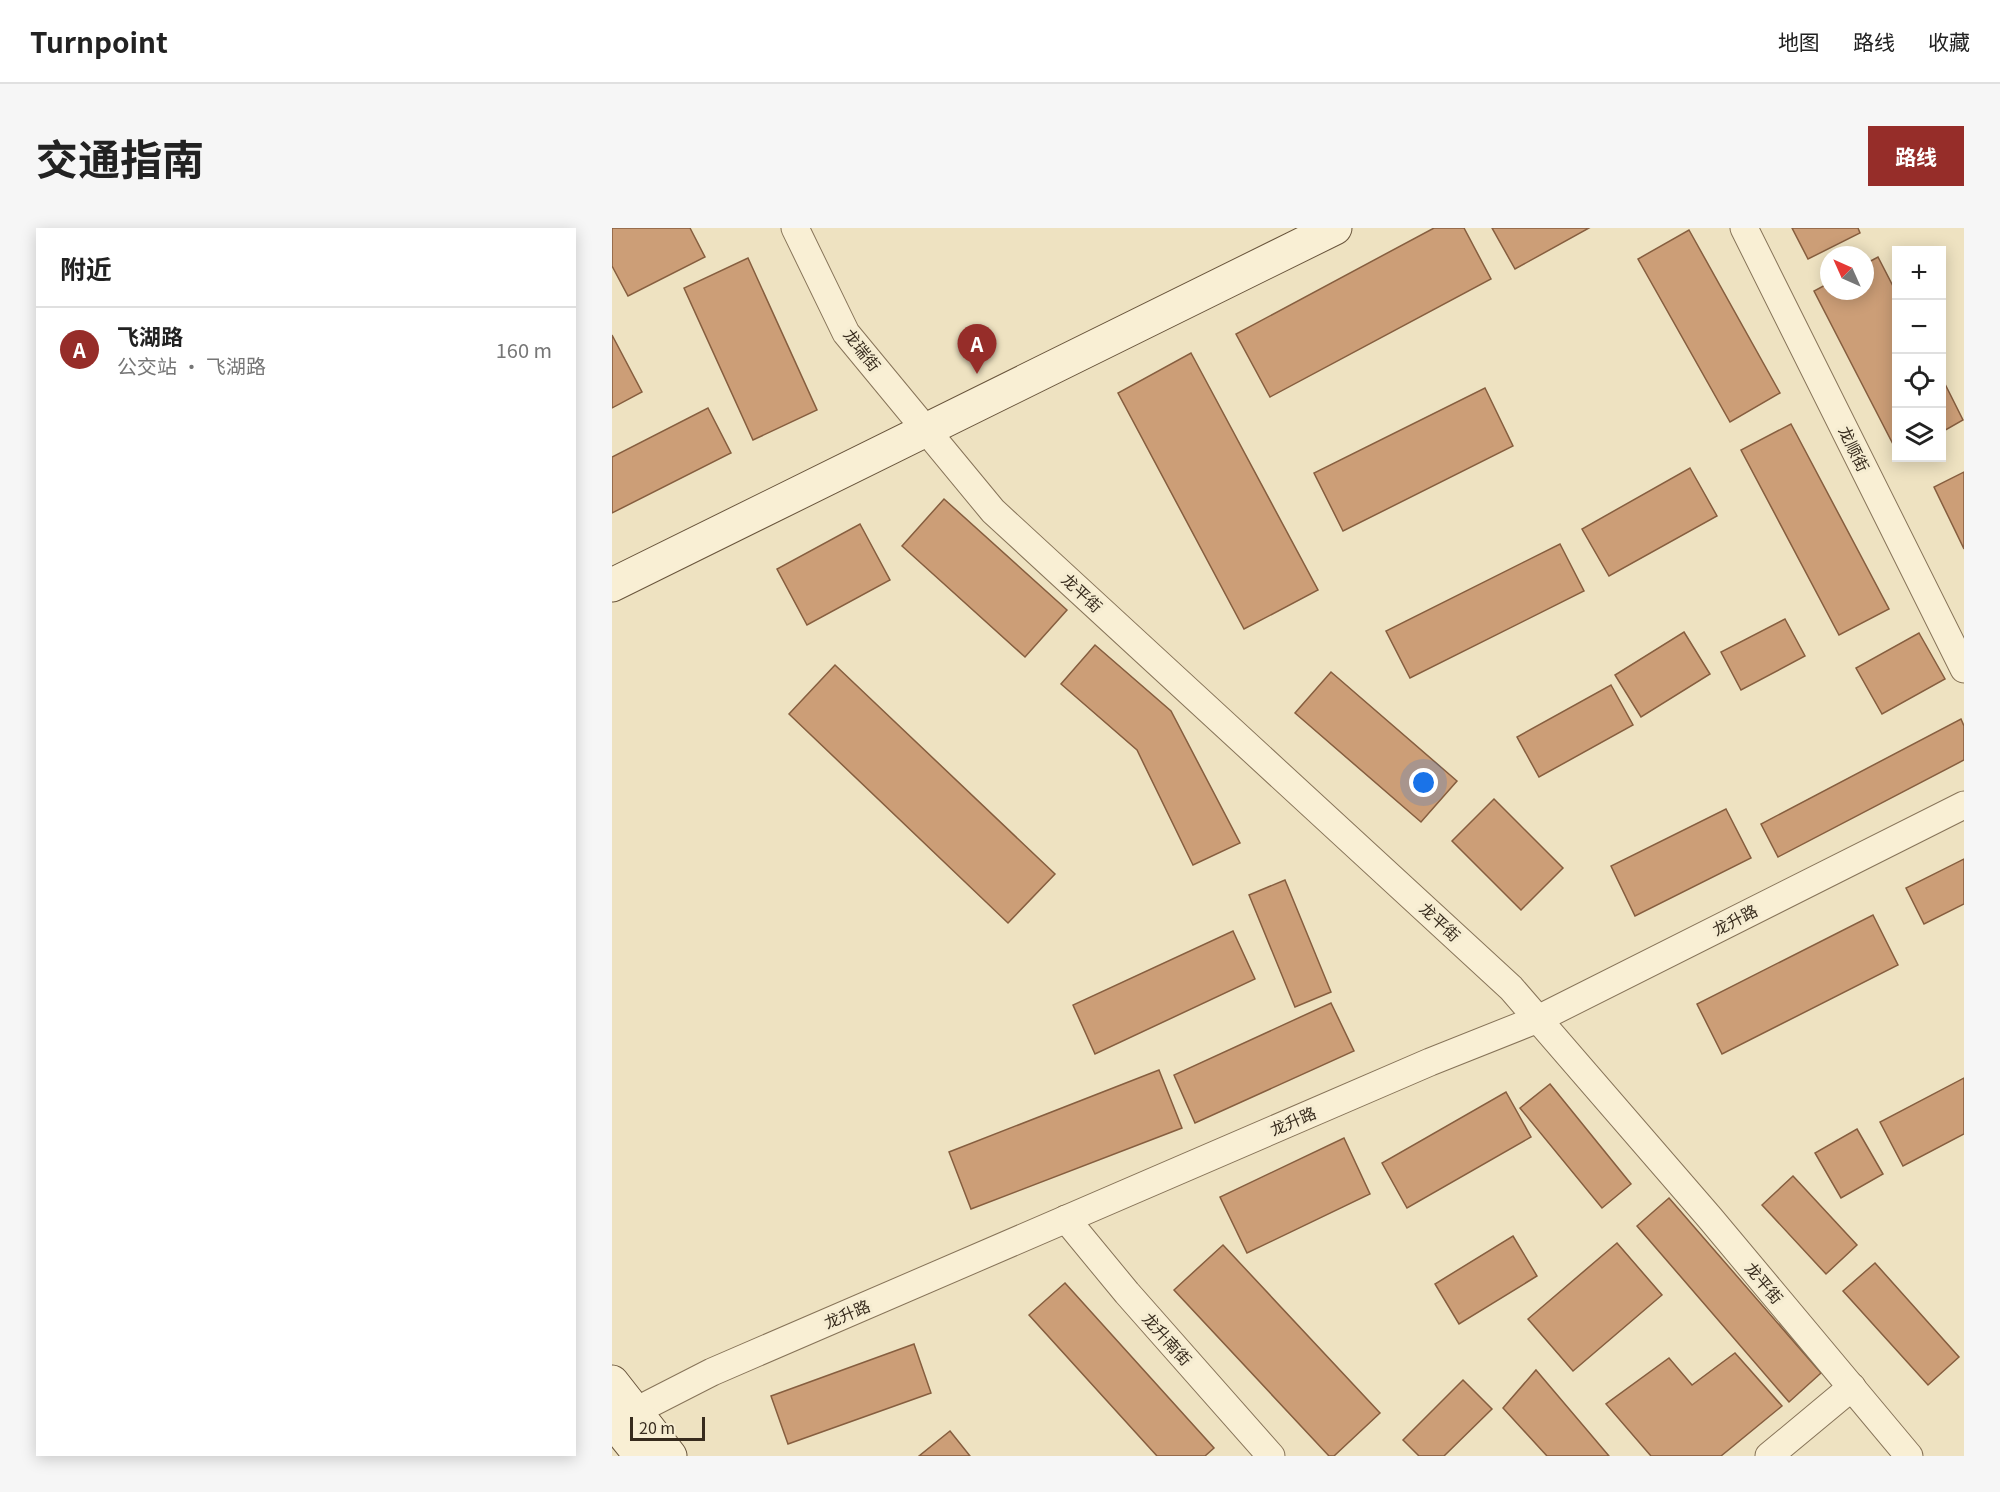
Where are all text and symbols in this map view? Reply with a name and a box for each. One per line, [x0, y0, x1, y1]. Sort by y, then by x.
text: Turnpoint [30, 21, 168, 61]
text: 地图 [1778, 26, 1820, 56]
text: 路线 [1853, 26, 1895, 56]
text: 收藏 [1928, 26, 1970, 56]
text: 交通指南 [36, 126, 204, 187]
button: 路线 [1868, 126, 1964, 186]
north arrow [1820, 246, 1874, 300]
map controls [1892, 246, 1946, 462]
button: + [1892, 246, 1946, 300]
text: 附近 [60, 249, 112, 286]
button: − [1892, 300, 1946, 354]
text: 飞湖路 [117, 319, 183, 351]
street label: 龙瑞街 [839, 323, 887, 376]
pin: A [958, 324, 997, 374]
text: A [73, 335, 86, 364]
text: 160 m [496, 335, 552, 364]
text: 公交站 · 飞湖路 [117, 351, 266, 380]
button: locate [1892, 354, 1946, 408]
button: layers [1892, 408, 1946, 462]
street label: 龙顺街 [1834, 422, 1876, 475]
street label: 龙平街 [1057, 567, 1108, 617]
your location [1409, 768, 1438, 797]
street label: 龙平街 [1415, 896, 1466, 946]
street label: 龙升路 [1708, 898, 1761, 941]
street label: 龙升路 [1266, 1100, 1319, 1141]
street label: 龙平街 [1740, 1256, 1789, 1308]
street label: 龙升路 [820, 1293, 873, 1334]
street label: 龙升南街 [1137, 1307, 1198, 1370]
scale bar [630, 1414, 705, 1442]
text: 20 m [639, 1415, 675, 1439]

